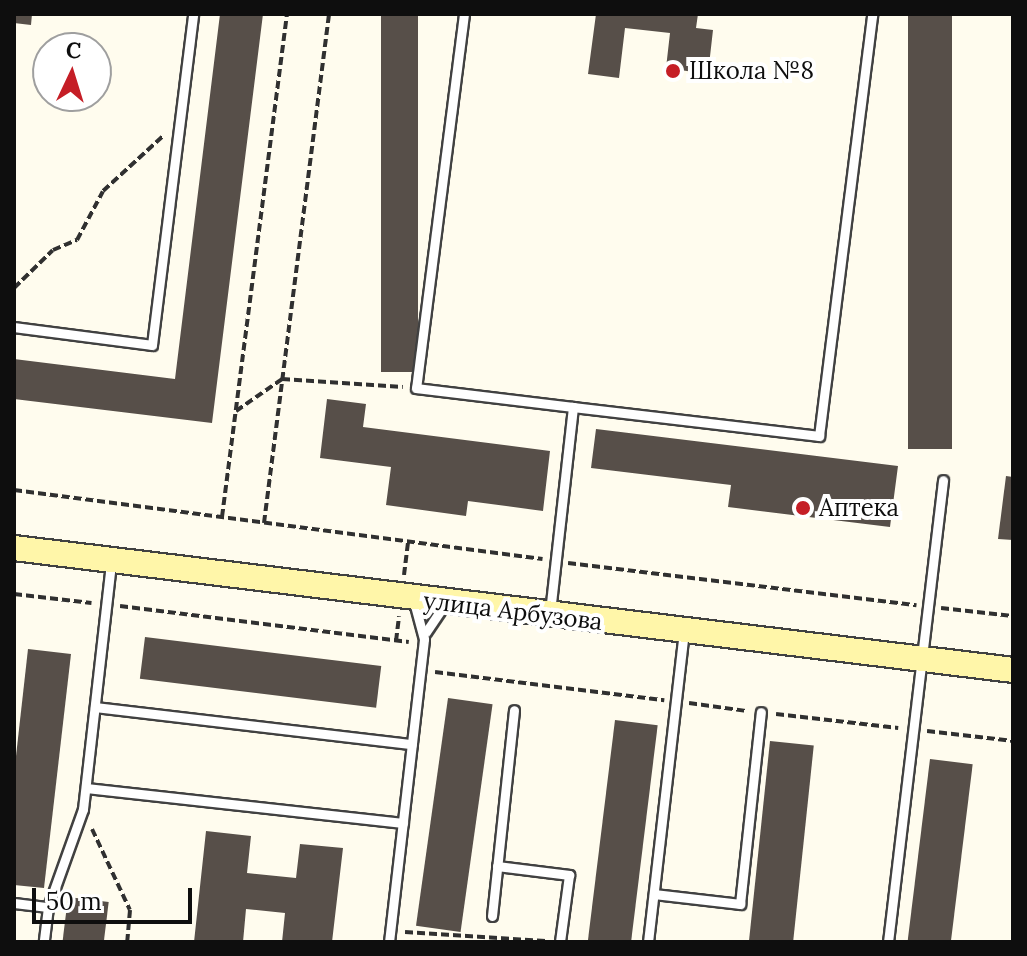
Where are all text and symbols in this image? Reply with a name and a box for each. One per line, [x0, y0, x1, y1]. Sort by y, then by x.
north arrow [32, 32, 112, 112]
text: С [65, 36, 82, 65]
place label: Школа №8 [689, 57, 814, 85]
marker: Школа №8 [664, 62, 682, 80]
place label: Аптека [819, 494, 899, 522]
marker: Аптека [794, 499, 812, 517]
street label: улица Арбузова [422, 586, 604, 636]
scale bar [36, 872, 196, 922]
text: 50 m [46, 886, 102, 917]

